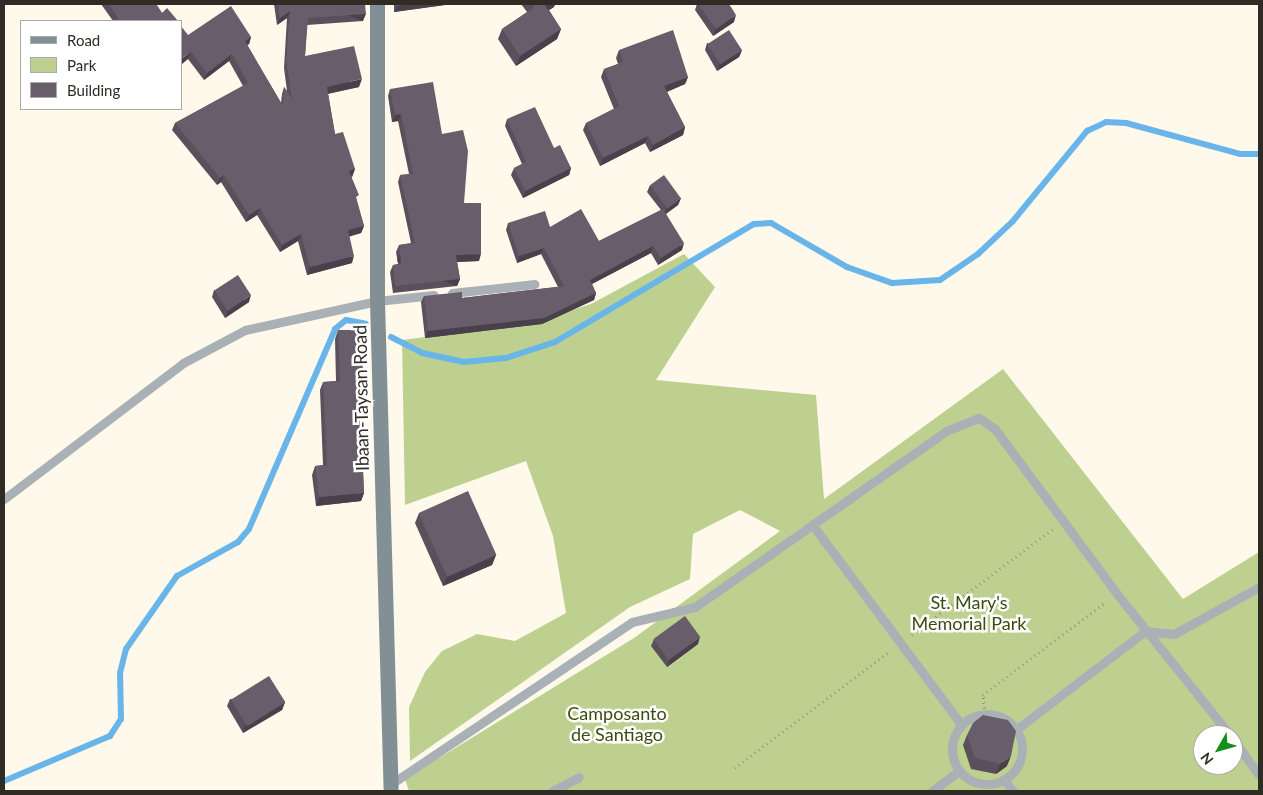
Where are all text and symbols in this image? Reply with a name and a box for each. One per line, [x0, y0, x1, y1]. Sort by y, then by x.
legend [20, 20, 182, 110]
text: Road [67, 31, 100, 49]
text: Park [67, 56, 96, 74]
text: Building [67, 81, 120, 99]
street label: Ibaan-Taysan Road [349, 325, 373, 471]
park label: St. Mary's Memorial Park [912, 592, 1026, 634]
park label: Camposanto de Santiago [567, 703, 667, 746]
north arrow [1193, 725, 1243, 775]
text: N [1197, 749, 1217, 768]

